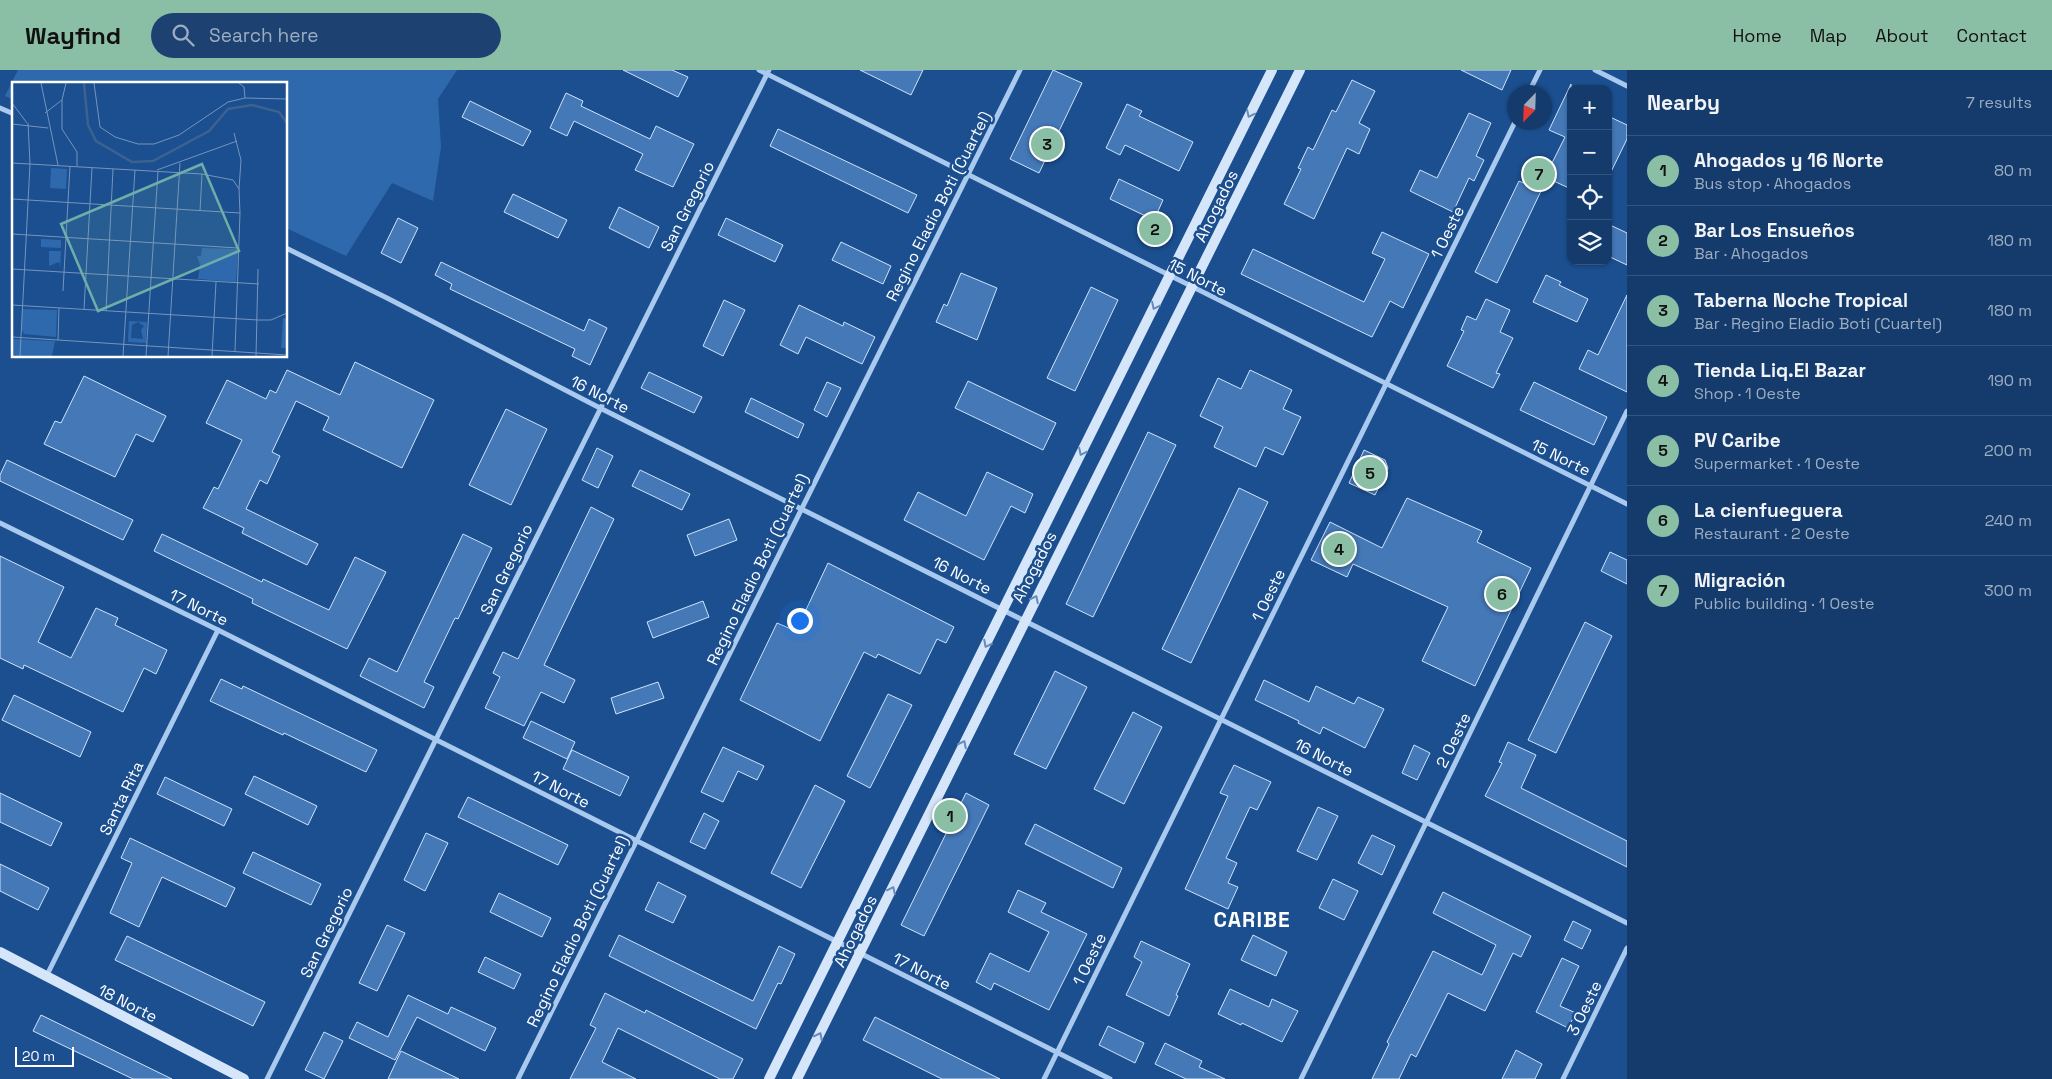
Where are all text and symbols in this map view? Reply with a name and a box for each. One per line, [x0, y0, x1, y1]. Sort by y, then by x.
search box [151, 13, 501, 58]
text: Wayfind [25, 20, 121, 51]
icon: search [169, 21, 197, 49]
text: Search here [209, 23, 319, 48]
text: Home [1733, 24, 1782, 47]
text: Map [1810, 24, 1847, 47]
text: About [1875, 24, 1929, 47]
text: Contact [1957, 24, 2027, 47]
inset map [12, 82, 288, 358]
north arrow [1507, 85, 1552, 130]
map controls [1567, 85, 1612, 265]
button: + [1567, 85, 1612, 130]
text: Nearby [1647, 89, 1720, 116]
text: 7 results [1966, 92, 2032, 113]
street label: Regino Eladio Boti (Cuartel) [881, 107, 996, 305]
one-way arrow [1246, 109, 1256, 118]
pin: 3 [1031, 125, 1063, 163]
button: − [1567, 130, 1612, 175]
text: Ahogados y 16 Norte [1694, 148, 1884, 173]
pin: 7 [1523, 155, 1555, 193]
street label: San Gregorio [656, 157, 719, 255]
text: 1 [1659, 160, 1667, 181]
text: 80 m [1994, 160, 2032, 181]
street label: Ahogados [1190, 167, 1243, 246]
text: Bus stop · Ahogados [1694, 173, 1851, 194]
button: locate [1567, 175, 1612, 220]
street label: 1 Oeste [1426, 203, 1469, 262]
pin: 2 [1139, 210, 1171, 248]
text: Bar Los Ensueños [1694, 218, 1855, 243]
button: layers [1567, 220, 1612, 265]
text: 2 [1658, 230, 1668, 251]
text: 180 m [1987, 230, 2032, 251]
text: Bar · Ahogados [1694, 243, 1808, 264]
street label: 15 Norte [1165, 254, 1231, 301]
text: Taberna Noche Tropical [1694, 288, 1908, 313]
text: 3 [1658, 300, 1668, 321]
text: 180 m [1987, 300, 2032, 321]
one-way arrow [1151, 301, 1161, 310]
text: Bar · Regino Eladio Boti (Cuartel) [1694, 313, 1942, 334]
text: Tienda Liq.El Bazar [1694, 358, 1866, 383]
text: 4 [1658, 370, 1668, 391]
text: 190 m [1987, 370, 2032, 391]
street label: 16 Norte [567, 371, 633, 418]
text: Shop · 1 Oeste [1694, 383, 1801, 404]
text: PV Caribe [1694, 428, 1781, 453]
street label: 15 Norte [1528, 434, 1594, 481]
text: 5 [1658, 440, 1668, 461]
text: 200 m [1984, 440, 2032, 461]
one-way arrow [1078, 447, 1088, 456]
text: Supermarket · 1 Oeste [1694, 453, 1860, 474]
pin: 5 [1354, 454, 1386, 492]
street label: Regino Eladio Boti (Cuartel) [702, 470, 813, 669]
text: La cienfueguera [1694, 498, 1843, 523]
text: 6 [1658, 510, 1668, 531]
text: 240 m [1985, 510, 2032, 531]
street label: San Gregorio [475, 520, 538, 618]
text: Restaurant · 2 Oeste [1694, 523, 1850, 544]
street label: Ahogados [1007, 528, 1061, 607]
pin: 4 [1323, 530, 1355, 568]
street label: 16 Norte [929, 552, 995, 599]
street label: 1 Oeste [1247, 566, 1290, 625]
text: Migración [1694, 568, 1786, 593]
pin: 6 [1486, 575, 1518, 613]
text: 7 [1659, 580, 1667, 601]
text: 300 m [1984, 580, 2032, 601]
street label: 17 Norte [166, 584, 232, 631]
text: Public building · 1 Oeste [1694, 593, 1874, 614]
one-way arrow [1029, 595, 1040, 604]
your location [787, 608, 813, 634]
one-way arrow [983, 639, 993, 648]
street label: 2 Oeste [1431, 709, 1476, 771]
street label: 16 Norte [1291, 734, 1357, 781]
one-way arrow [957, 740, 967, 749]
street label: Santa Rita [95, 758, 148, 839]
street label: 17 Norte [528, 766, 594, 813]
pin: 1 [934, 797, 966, 835]
street label: Regino Eladio Boti (Cuartel) [522, 832, 633, 1031]
street label: San Gregorio [295, 883, 358, 981]
one-way arrow [885, 886, 896, 895]
street label: Ahogados [829, 892, 882, 971]
district label: CARIBE [1213, 906, 1291, 933]
street label: 1 Oeste [1068, 930, 1111, 989]
street label: 17 Norte [889, 948, 955, 995]
street label: 3 Oeste [1562, 977, 1607, 1039]
street label: 18 Norte [95, 980, 161, 1027]
one-way arrow [813, 1032, 823, 1041]
scale bar [15, 1044, 74, 1067]
text: 20 m [22, 1047, 55, 1065]

